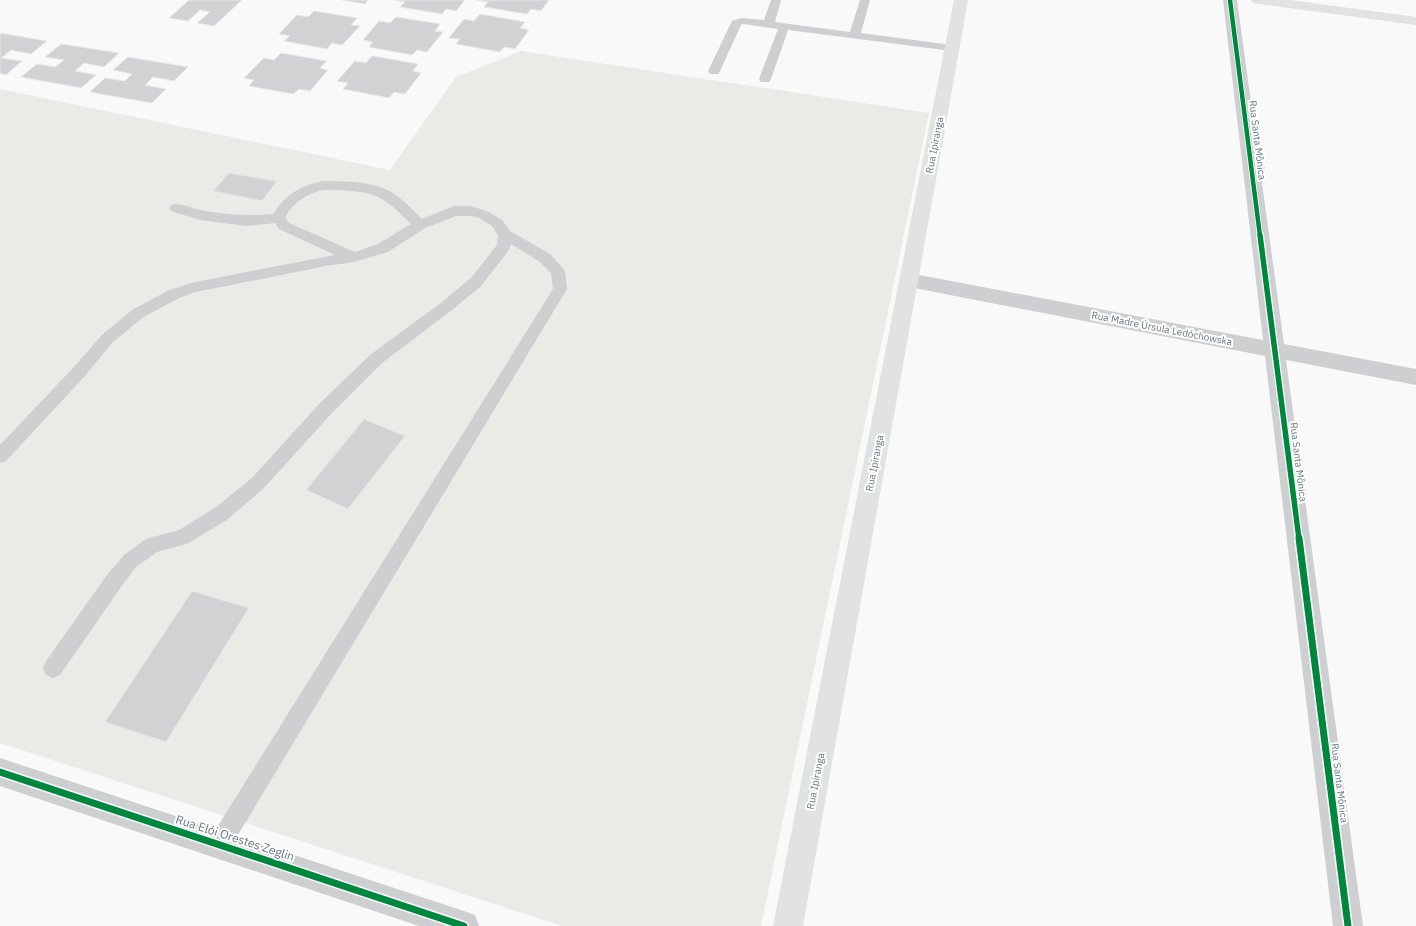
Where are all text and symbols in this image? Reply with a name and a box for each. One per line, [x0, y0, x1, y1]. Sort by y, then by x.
street label: Rua Santa Mônica [1246, 100, 1269, 181]
street label: Rua Ipiranga [923, 115, 946, 174]
street label: Rua Madre Úrsula Ledóchowska [1090, 308, 1234, 349]
street label: Rua Santa Mônica [1287, 422, 1310, 503]
street label: Rua Ipiranga [863, 433, 886, 492]
street label: Rua Santa Mônica [1328, 743, 1351, 824]
street label: Rua Ipiranga [804, 751, 827, 810]
street label: Rua Elói Orestes Zeglin [174, 811, 296, 864]

